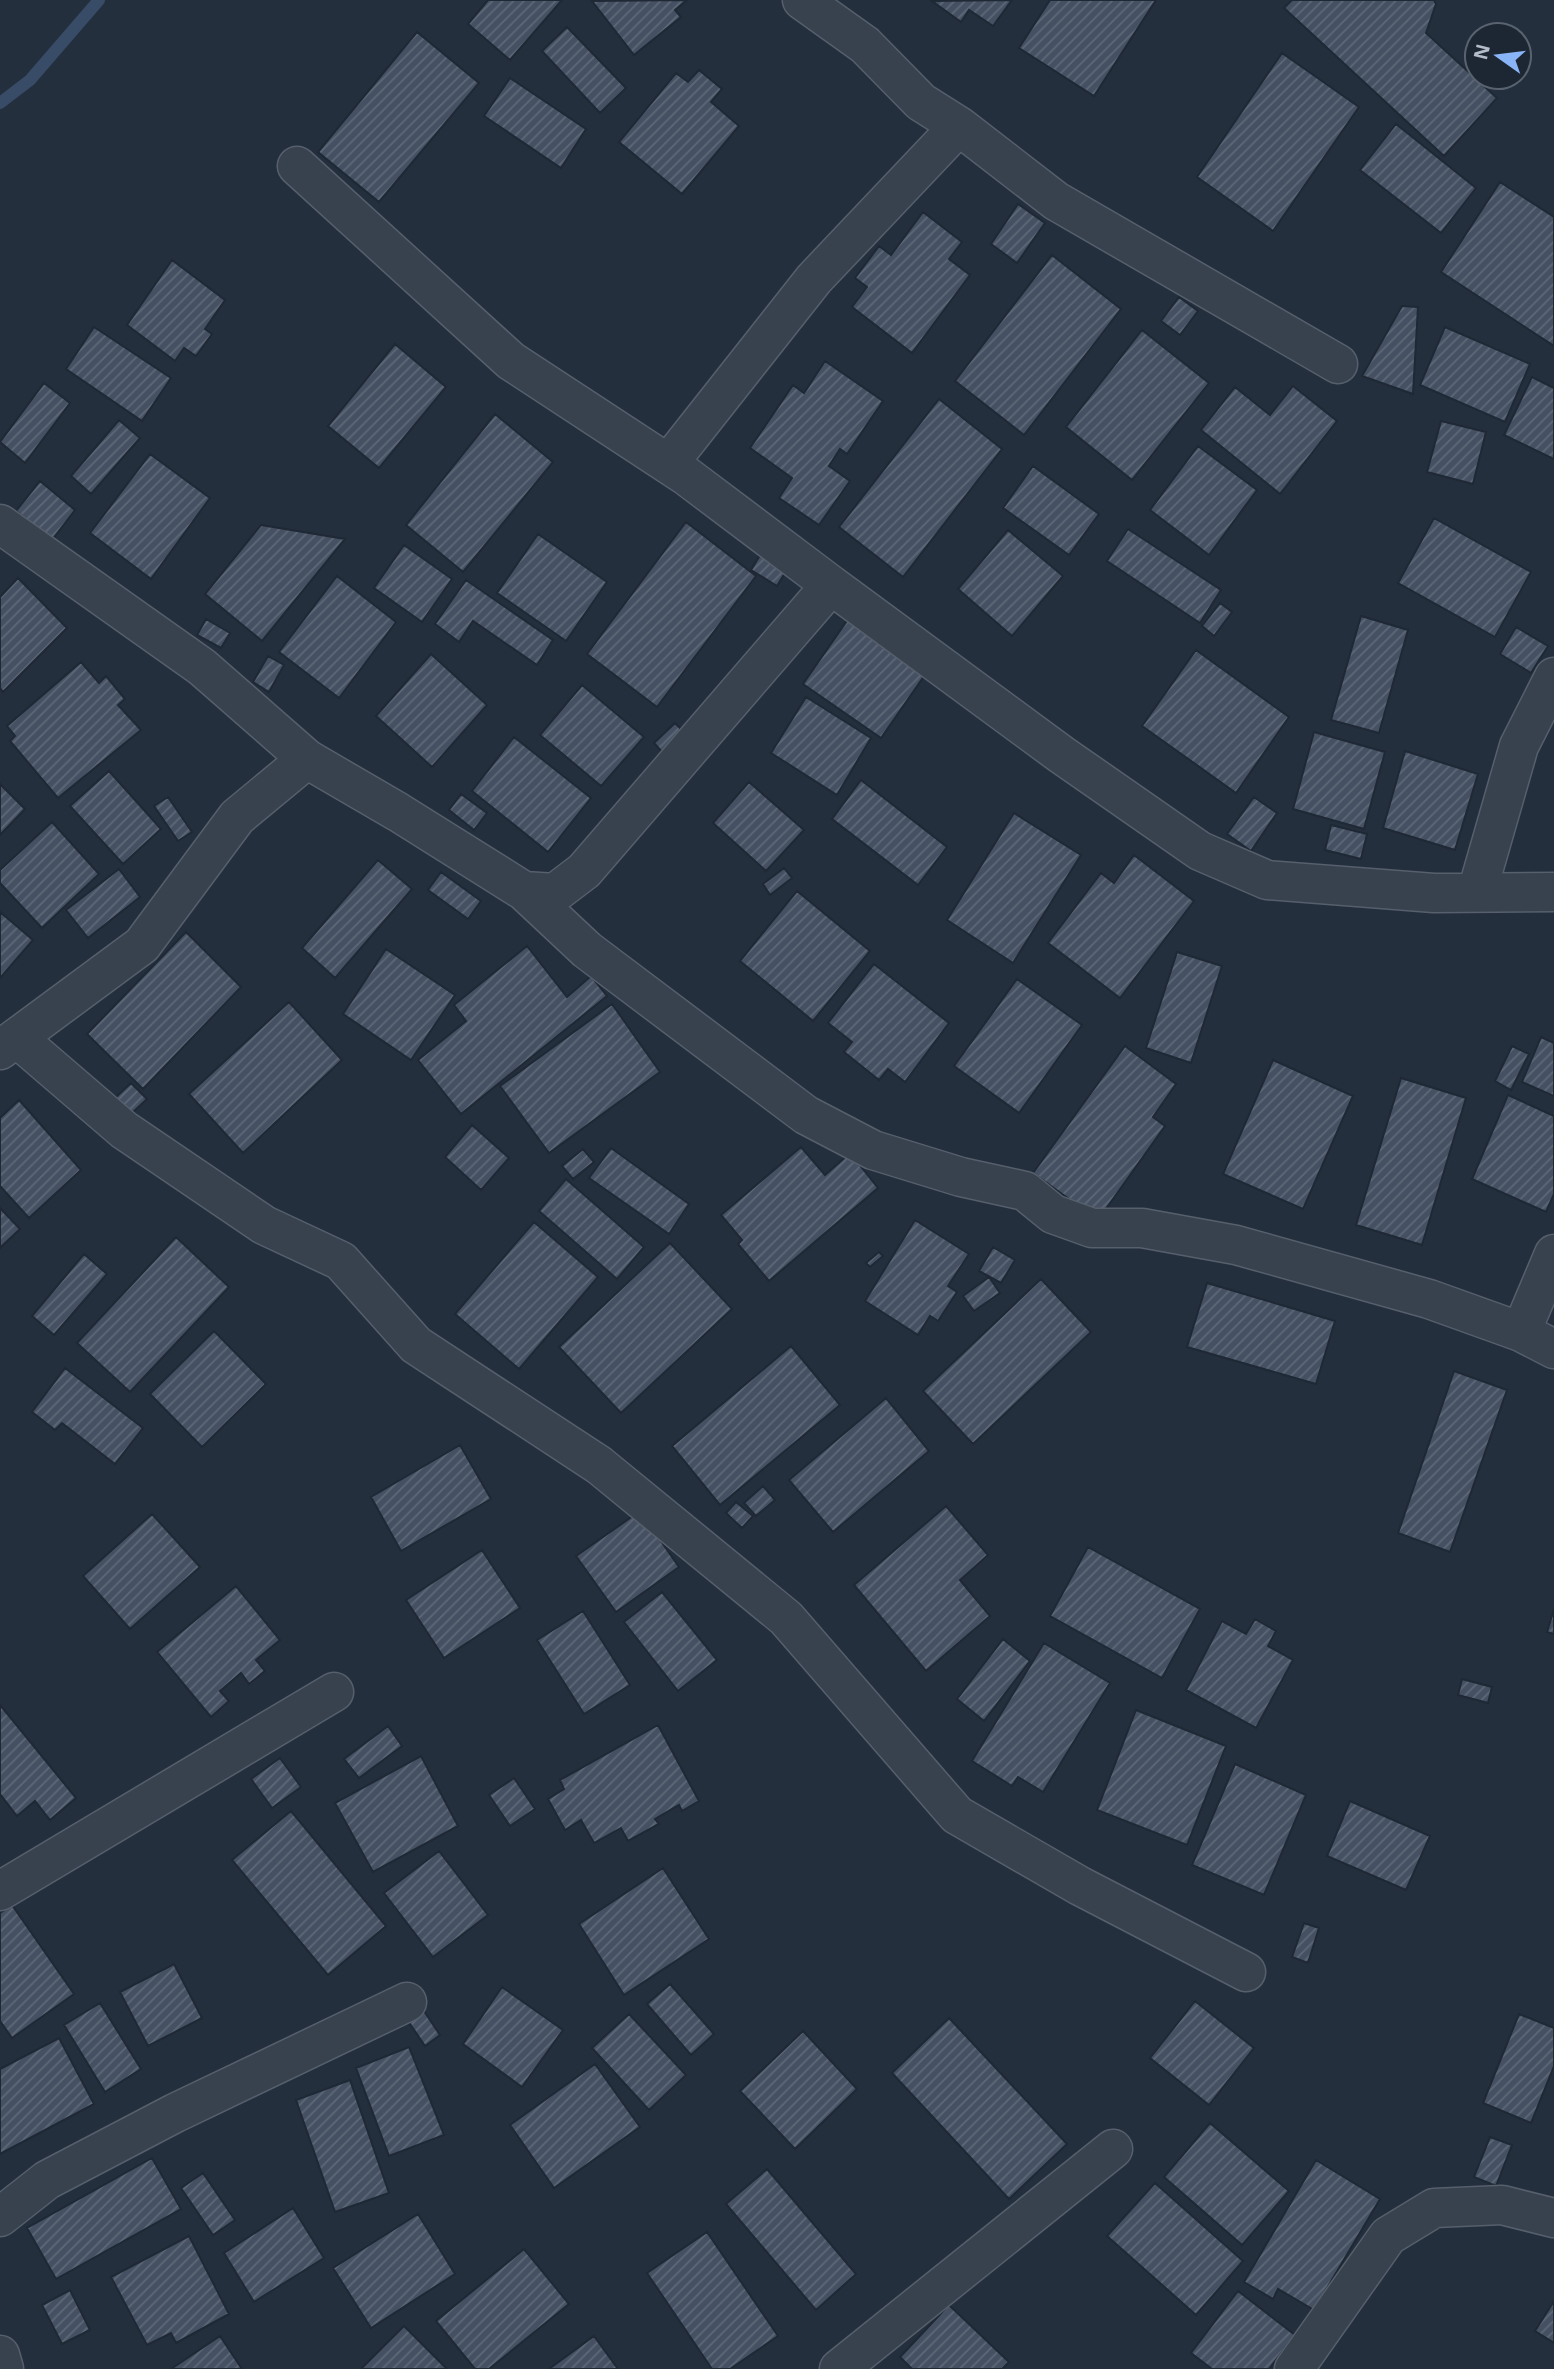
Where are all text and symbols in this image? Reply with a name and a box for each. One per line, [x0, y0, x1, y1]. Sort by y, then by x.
north arrow [1463, 21, 1533, 91]
text: N [1467, 41, 1496, 63]

